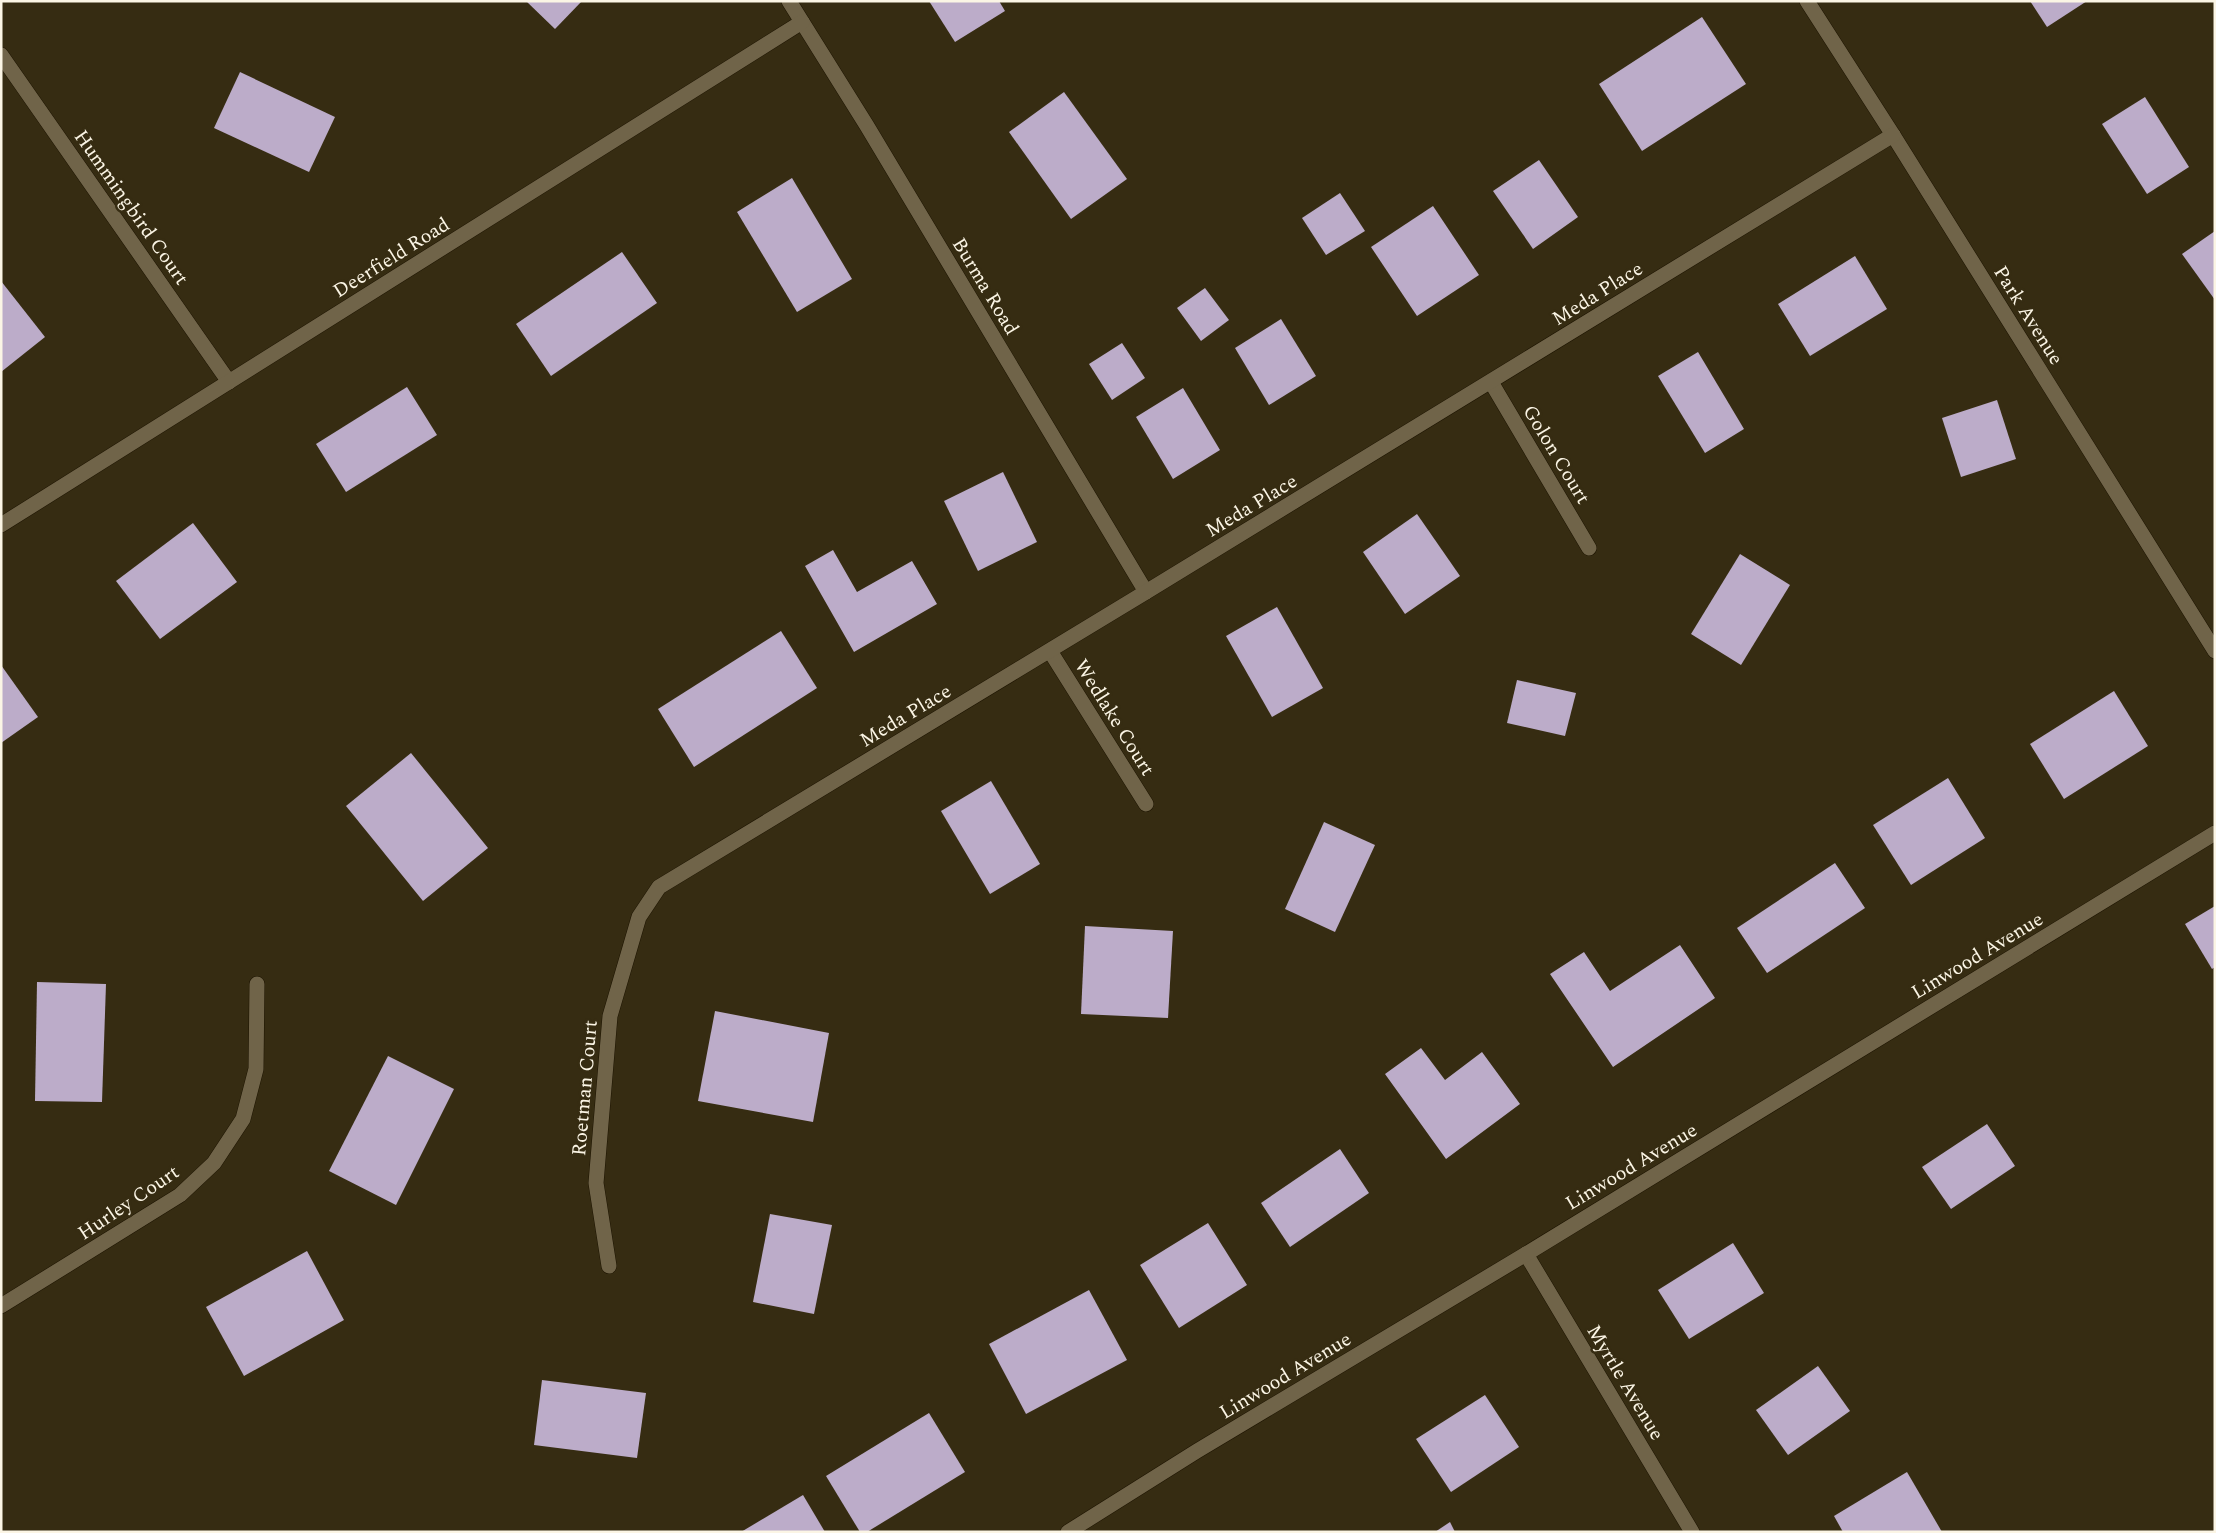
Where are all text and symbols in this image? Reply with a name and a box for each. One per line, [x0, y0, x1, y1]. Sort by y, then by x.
street label: Hummingbird Court [66, 124, 196, 291]
street label: Deerfield Road [327, 210, 456, 306]
street label: Burma Road [944, 232, 1026, 341]
street label: Meda Place [1546, 254, 1649, 334]
street label: Park Avenue [1986, 260, 2071, 371]
street label: Golon Court [1515, 399, 1598, 510]
street label: Meda Place [1200, 467, 1303, 545]
street label: Wedlake Court [1066, 653, 1162, 782]
street label: Meda Place [854, 677, 957, 755]
street label: Linwood Avenue [1906, 905, 2049, 1007]
street label: Roetman Court [564, 1019, 606, 1157]
street label: Linwood Avenue [1560, 1116, 1703, 1218]
street label: Hurley Court [72, 1158, 185, 1248]
street label: Myrtle Avenue [1579, 1319, 1672, 1446]
street label: Linwood Avenue [1214, 1325, 1357, 1427]

